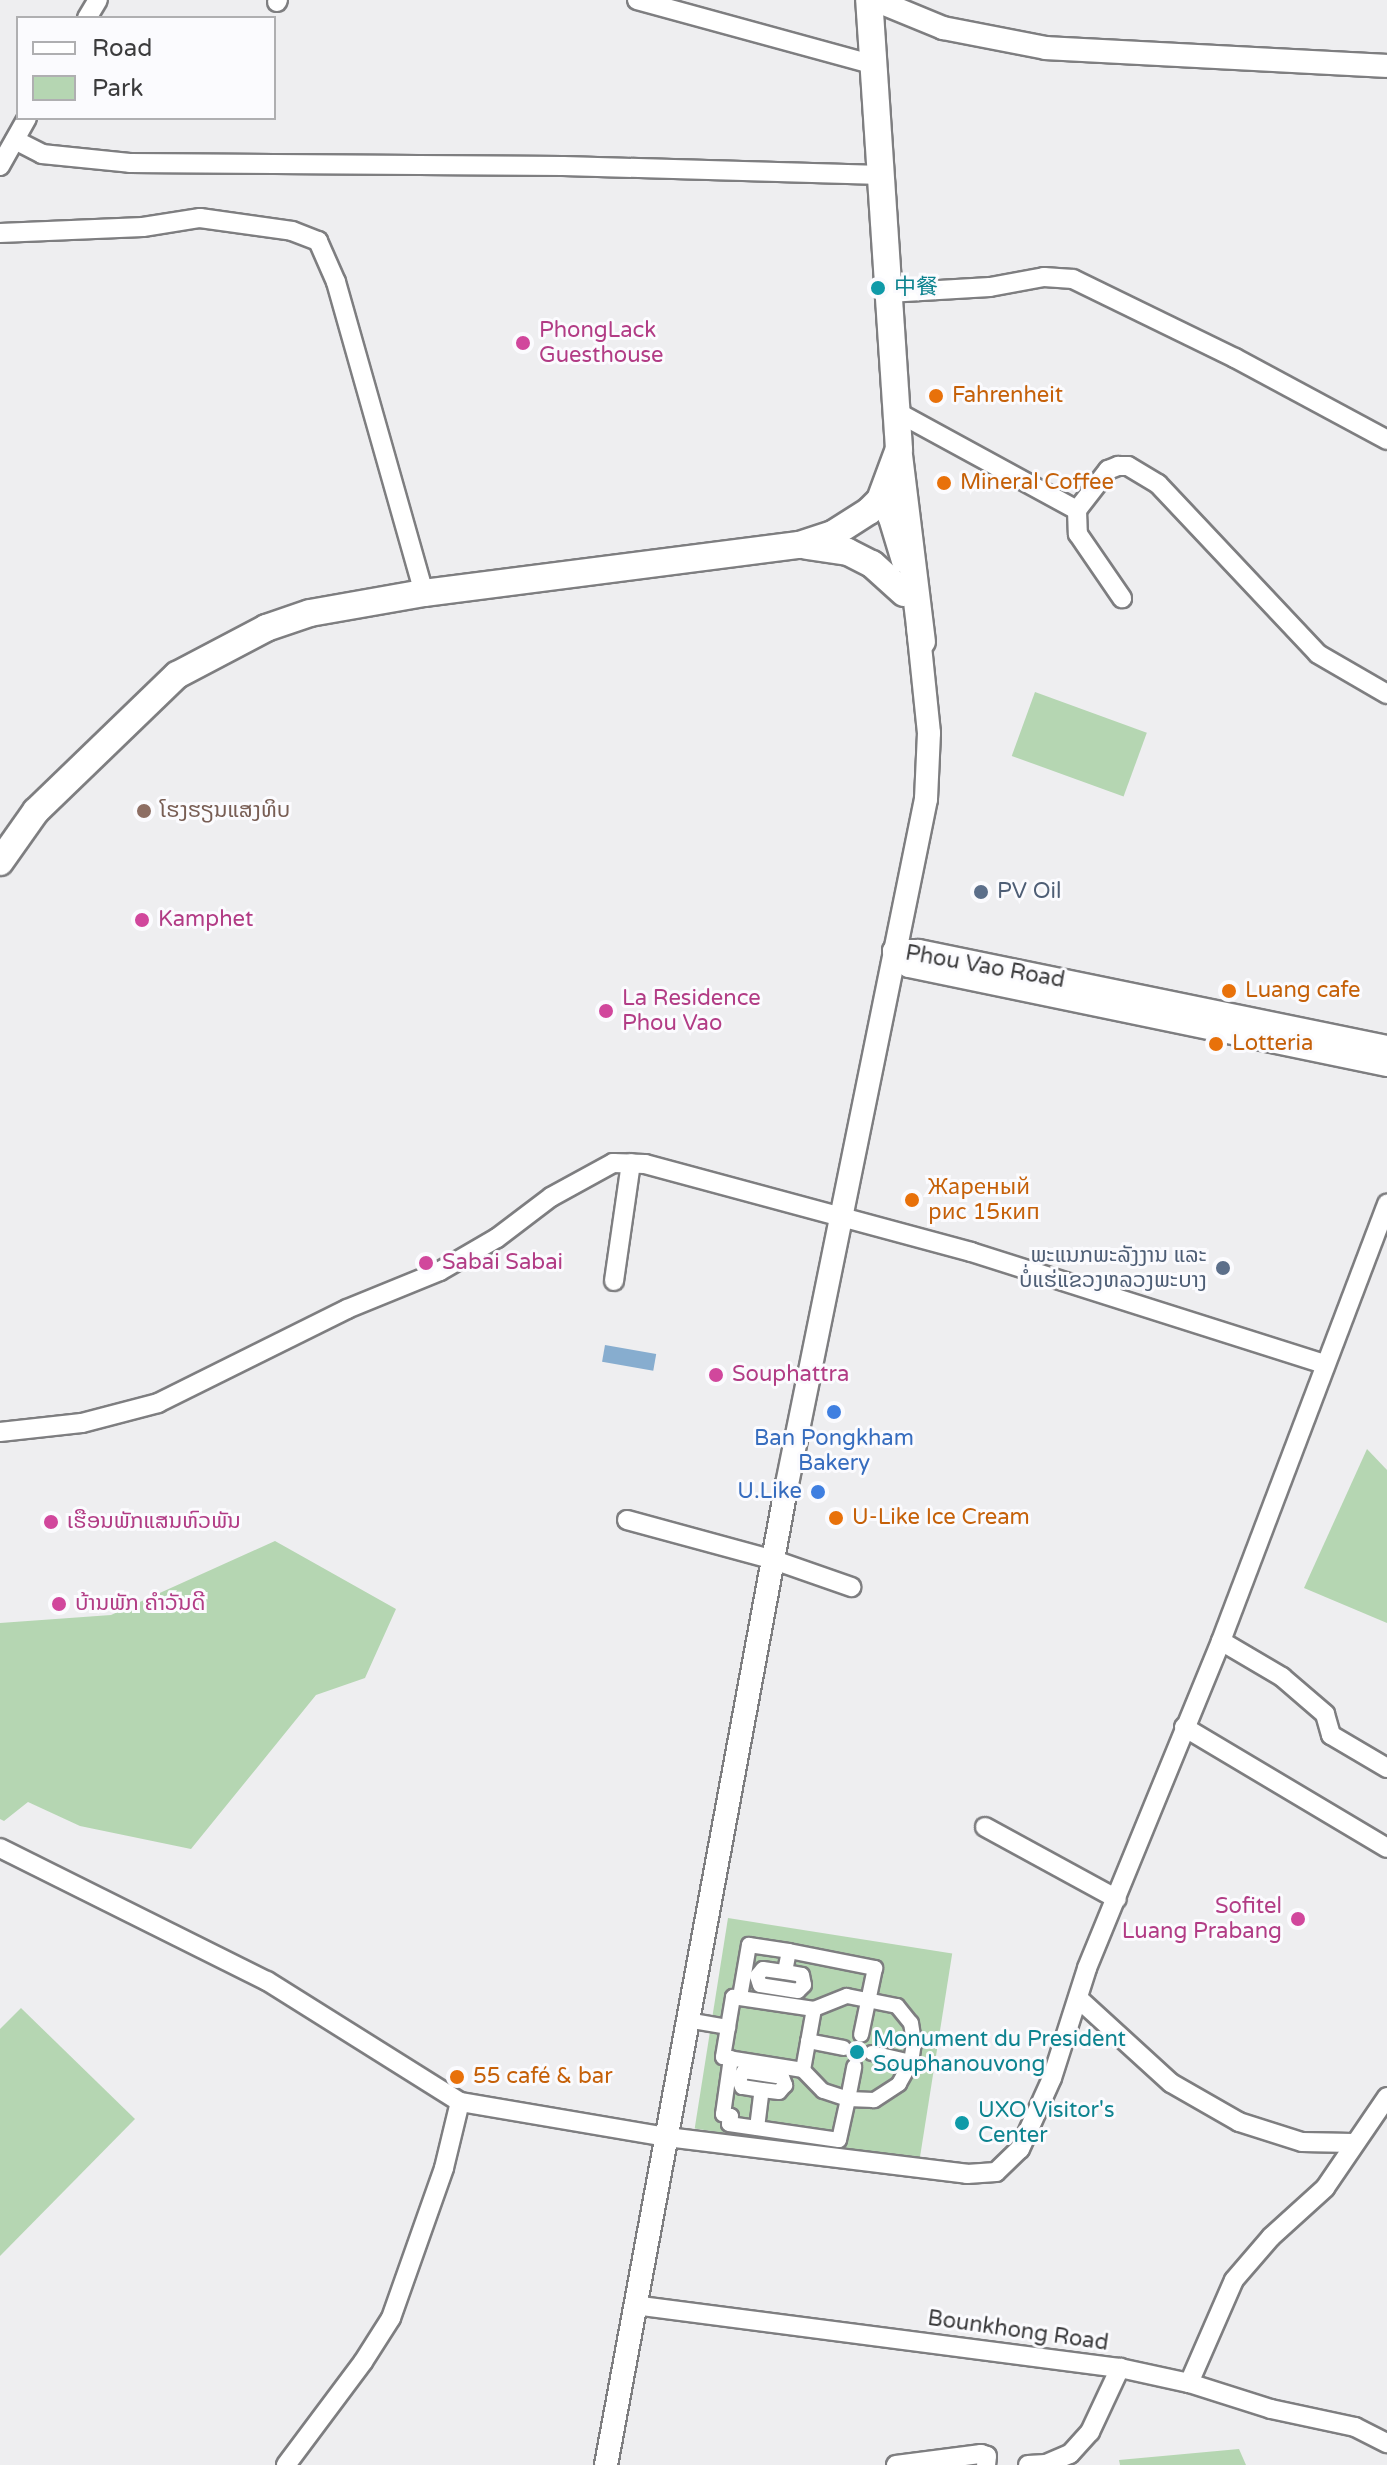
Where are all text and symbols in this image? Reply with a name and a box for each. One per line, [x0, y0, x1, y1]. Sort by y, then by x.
legend [16, 16, 276, 120]
text: Road [92, 34, 152, 63]
text: Park [92, 74, 143, 103]
place label: 中餐 [894, 275, 938, 301]
marker: 中餐 [869, 279, 887, 297]
place label: PhongLack Guesthouse [539, 317, 664, 368]
marker: PhongLack Guesthouse [514, 334, 532, 352]
place label: Fahrenheit [952, 383, 1063, 409]
marker: Fahrenheit [927, 387, 945, 405]
place label: Mineral Coffee [960, 470, 1114, 496]
marker: Mineral Coffee [935, 474, 953, 492]
place label: ໂຮງຮຽນແສງທິບ [160, 798, 290, 824]
marker: ໂຮງຮຽນແສງທິບ [135, 802, 153, 820]
place label: PV Oil [997, 879, 1061, 905]
marker: PV Oil [972, 883, 990, 901]
place label: Kamphet [158, 907, 253, 933]
marker: Kamphet [133, 911, 151, 929]
street label: Phou Vao Road [903, 940, 1067, 994]
place label: Luang cafe [1245, 978, 1360, 1004]
marker: Luang cafe [1220, 982, 1238, 1000]
place label: La Residence Phou Vao [622, 985, 761, 1036]
marker: La Residence Phou Vao [597, 1002, 615, 1020]
place label: Lotteria [1232, 1031, 1313, 1057]
marker: Lotteria [1207, 1035, 1225, 1053]
place label: Жареный рис 15кип [928, 1174, 1040, 1226]
marker: Жареный рис 15кип [903, 1191, 921, 1209]
place label: ພະແນກພະລັງງານ ແລະ ບໍ່ແຮ່ແຂວງຫລວງພະບາງ [1019, 1242, 1207, 1294]
place label: Sabai Sabai [442, 1250, 563, 1276]
marker: Sabai Sabai [417, 1254, 435, 1272]
marker: ພະແນກພະລັງງານ ແລະ ບໍ່ແຮ່ແຂວງຫລວງພະບາງ [1214, 1259, 1232, 1277]
place label: Souphattra [732, 1362, 849, 1388]
marker: Souphattra [707, 1366, 725, 1384]
marker: Ban Pongkham Bakery [825, 1403, 843, 1421]
place label: Ban Pongkham Bakery [754, 1425, 914, 1476]
place label: U.Like [737, 1479, 802, 1505]
marker: U.Like [809, 1483, 827, 1501]
place label: U-Like Ice Cream [852, 1505, 1030, 1531]
place label: ເຮືອນພັກແສນຫົວພັນ [67, 1509, 241, 1535]
marker: U-Like Ice Cream [827, 1509, 845, 1527]
marker: ເຮືອນພັກແສນຫົວພັນ [42, 1513, 60, 1531]
place label: ບ້ານພັກ ຄໍາວັນດີ [75, 1591, 206, 1617]
marker: ບ້ານພັກ ຄໍາວັນດີ [50, 1595, 68, 1613]
place label: Sofitel Luang Prabang [1122, 1893, 1282, 1944]
marker: Sofitel Luang Prabang [1289, 1910, 1307, 1928]
place label: Monument du President Souphanouvong [873, 2026, 1126, 2078]
marker: Monument du President Souphanouvong [848, 2043, 866, 2061]
place label: 55 café & bar [473, 2064, 613, 2090]
marker: 55 café & bar [448, 2068, 466, 2086]
place label: UXO Visitor's Center [978, 2097, 1114, 2148]
marker: UXO Visitor's Center [953, 2114, 971, 2132]
street label: Bounkhong Road [926, 2305, 1110, 2357]

